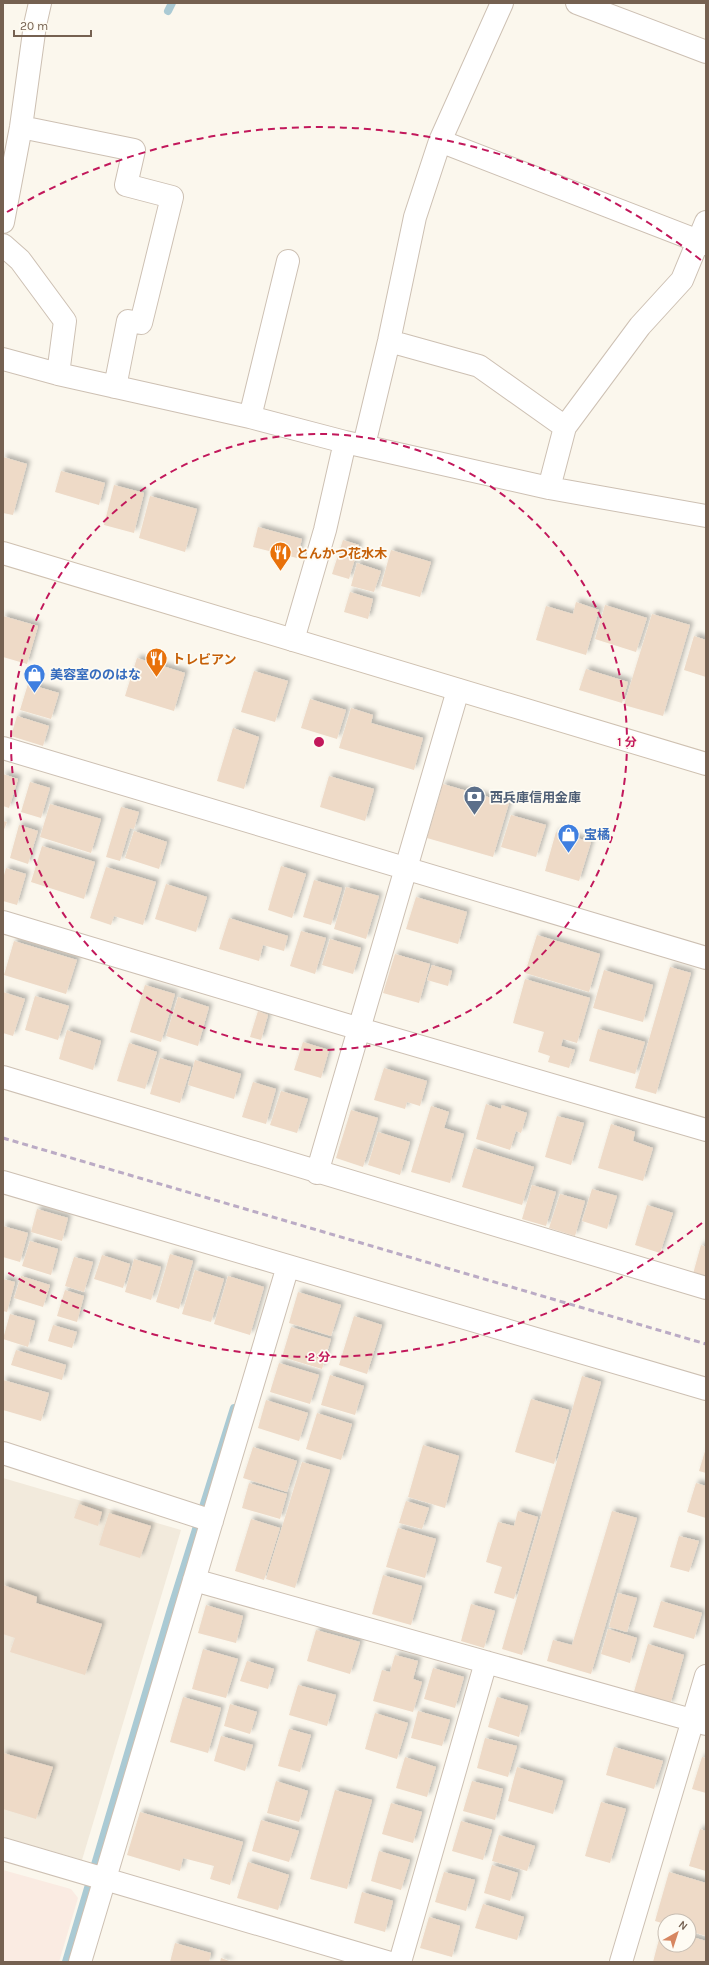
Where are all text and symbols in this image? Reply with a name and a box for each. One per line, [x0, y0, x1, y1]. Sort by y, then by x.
scale bar [14, 12, 91, 38]
text: 20 m [20, 19, 48, 33]
restaurant icon: とんかつ花水木 [268, 540, 294, 573]
place label: とんかつ花水木 [296, 546, 388, 561]
restaurant icon: トレビアン [144, 646, 170, 679]
place label: トレビアン [172, 652, 236, 667]
shop icon: 美容室ののはな [22, 661, 48, 694]
place label: 美容室ののはな [50, 667, 141, 682]
centre of rings [312, 735, 326, 749]
text: 1 分 [617, 735, 637, 749]
bank icon: 西兵庫信用金庫 [462, 784, 488, 817]
place label: 西兵庫信用金庫 [490, 790, 581, 805]
shop icon: 宝橘 [556, 821, 582, 854]
place label: 宝橘 [584, 827, 610, 842]
text: 2 分 [308, 1350, 330, 1364]
north arrow [657, 1913, 697, 1953]
text: N [676, 1918, 690, 1933]

